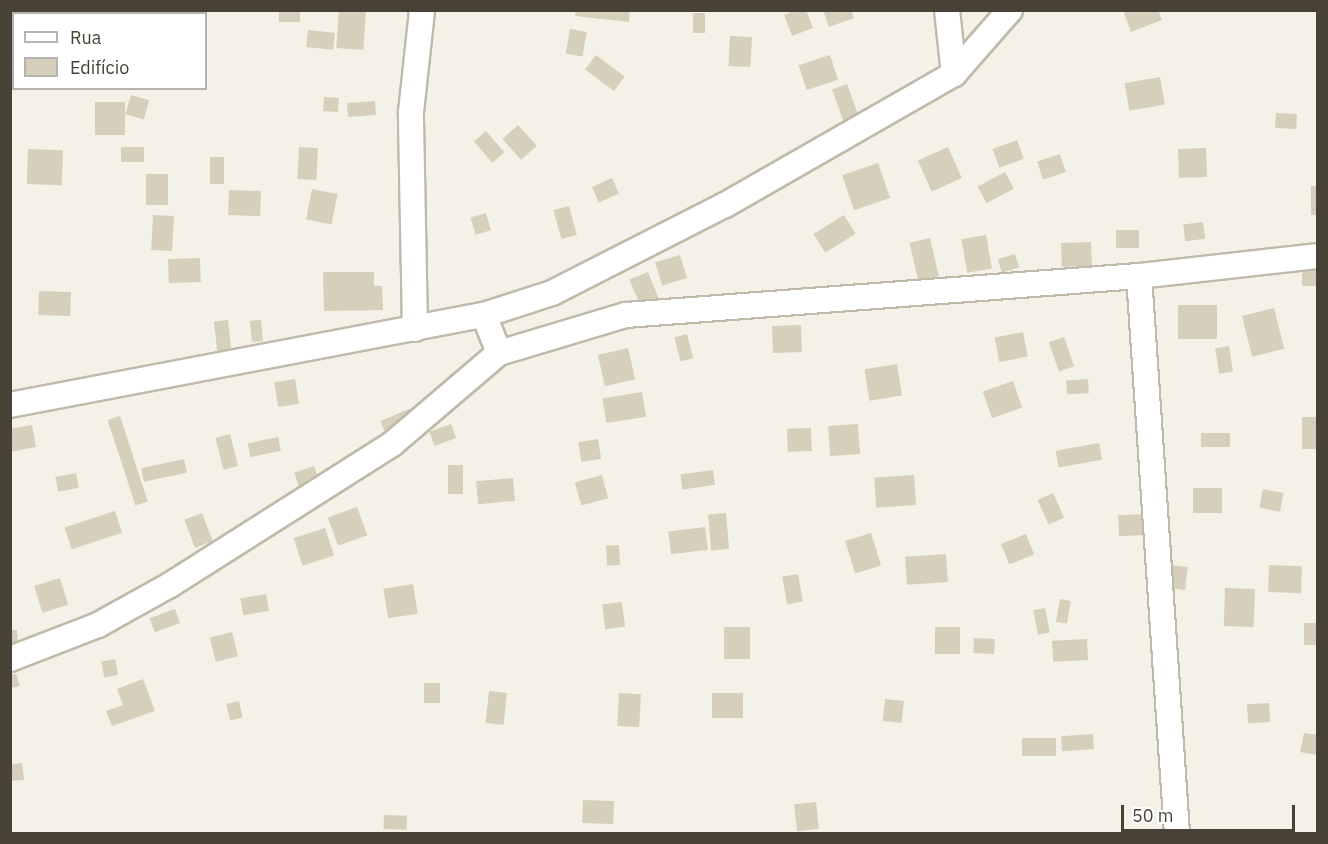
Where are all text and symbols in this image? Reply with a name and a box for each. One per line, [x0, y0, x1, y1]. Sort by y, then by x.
legend [12, 12, 207, 90]
text: Rua [70, 26, 101, 49]
text: Edifício [70, 56, 129, 79]
scale bar [1124, 793, 1298, 831]
text: 50 m [1132, 804, 1174, 827]

